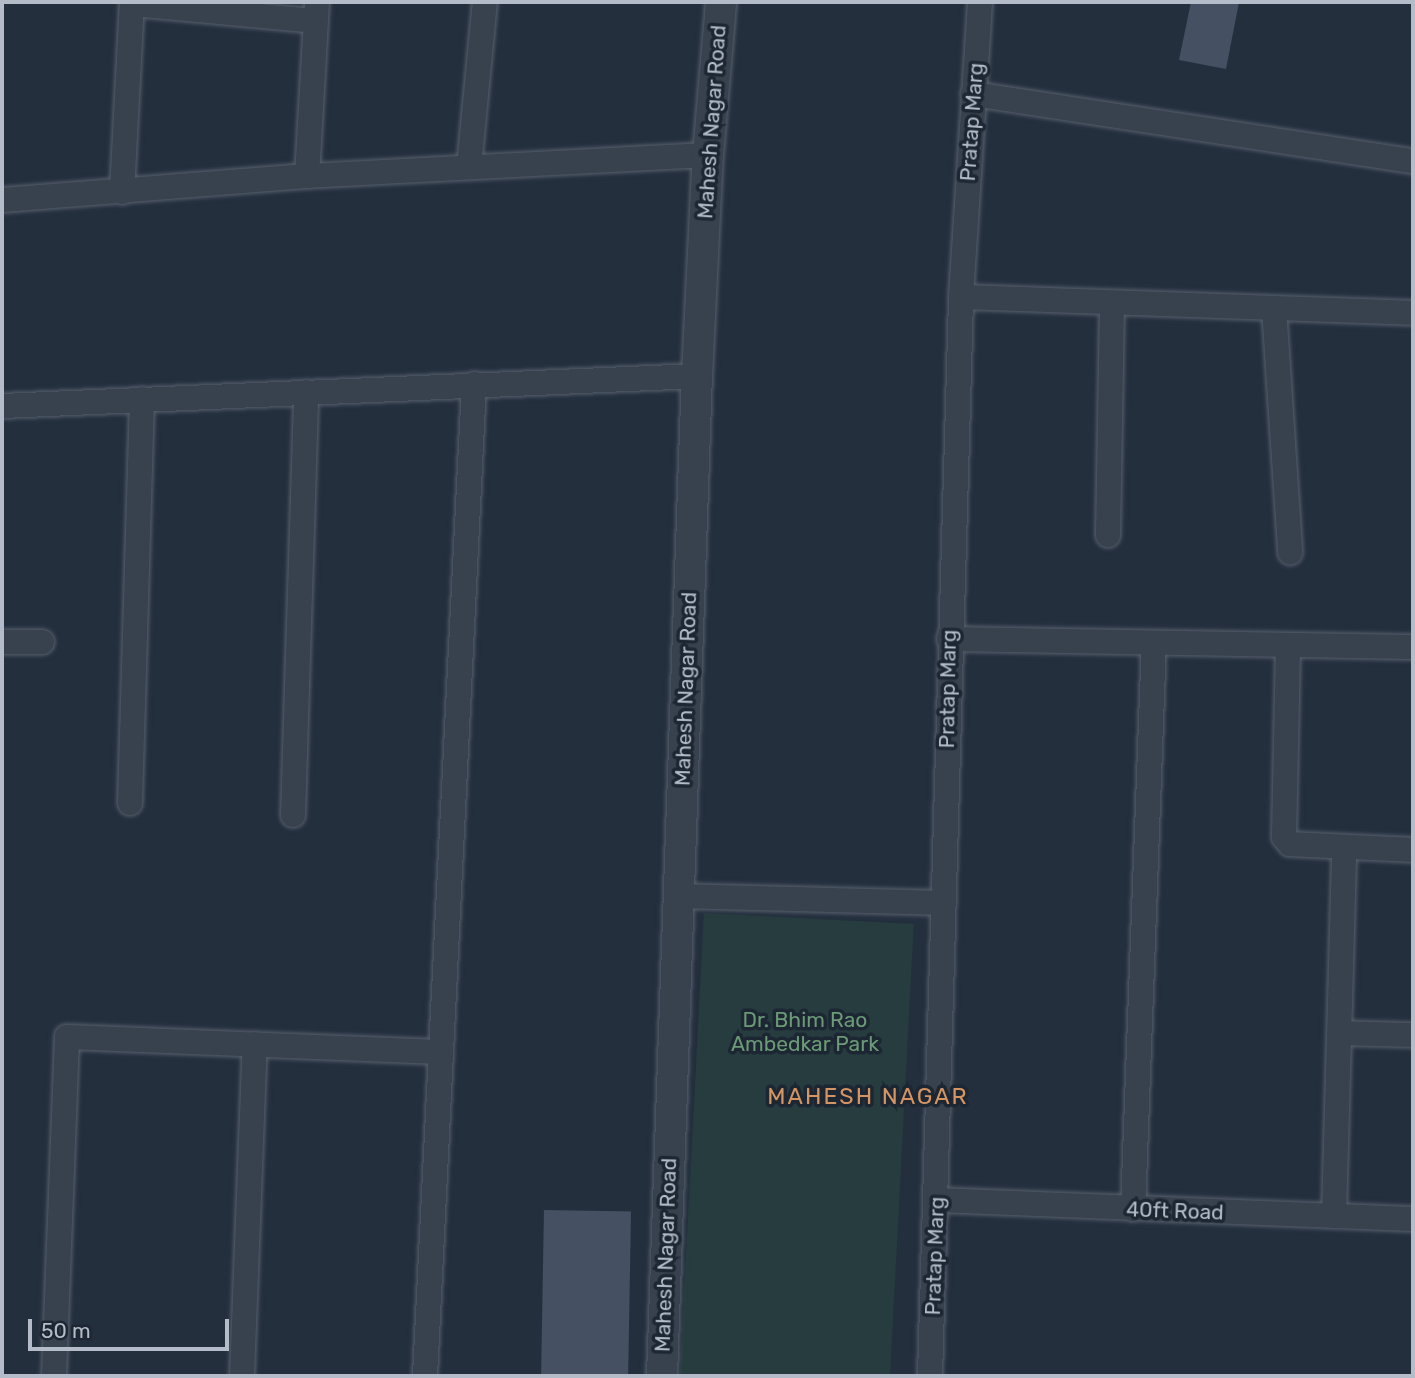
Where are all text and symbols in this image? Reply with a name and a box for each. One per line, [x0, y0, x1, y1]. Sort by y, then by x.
street label: Mahesh Nagar Road [693, 24, 731, 220]
street label: Pratap Marg [955, 62, 989, 182]
street label: Mahesh Nagar Road [670, 591, 702, 787]
street label: Pratap Marg [934, 629, 962, 749]
park label: Dr. Bhim Rao Ambedkar Park [731, 1007, 879, 1057]
district label: MAHESH NAGAR [769, 1082, 967, 1110]
street label: Mahesh Nagar Road [650, 1157, 682, 1353]
street label: Pratap Marg [920, 1196, 950, 1316]
street label: 40ft Road [1126, 1197, 1224, 1225]
scale bar [32, 1304, 233, 1348]
text: 50 m [41, 1318, 91, 1343]

